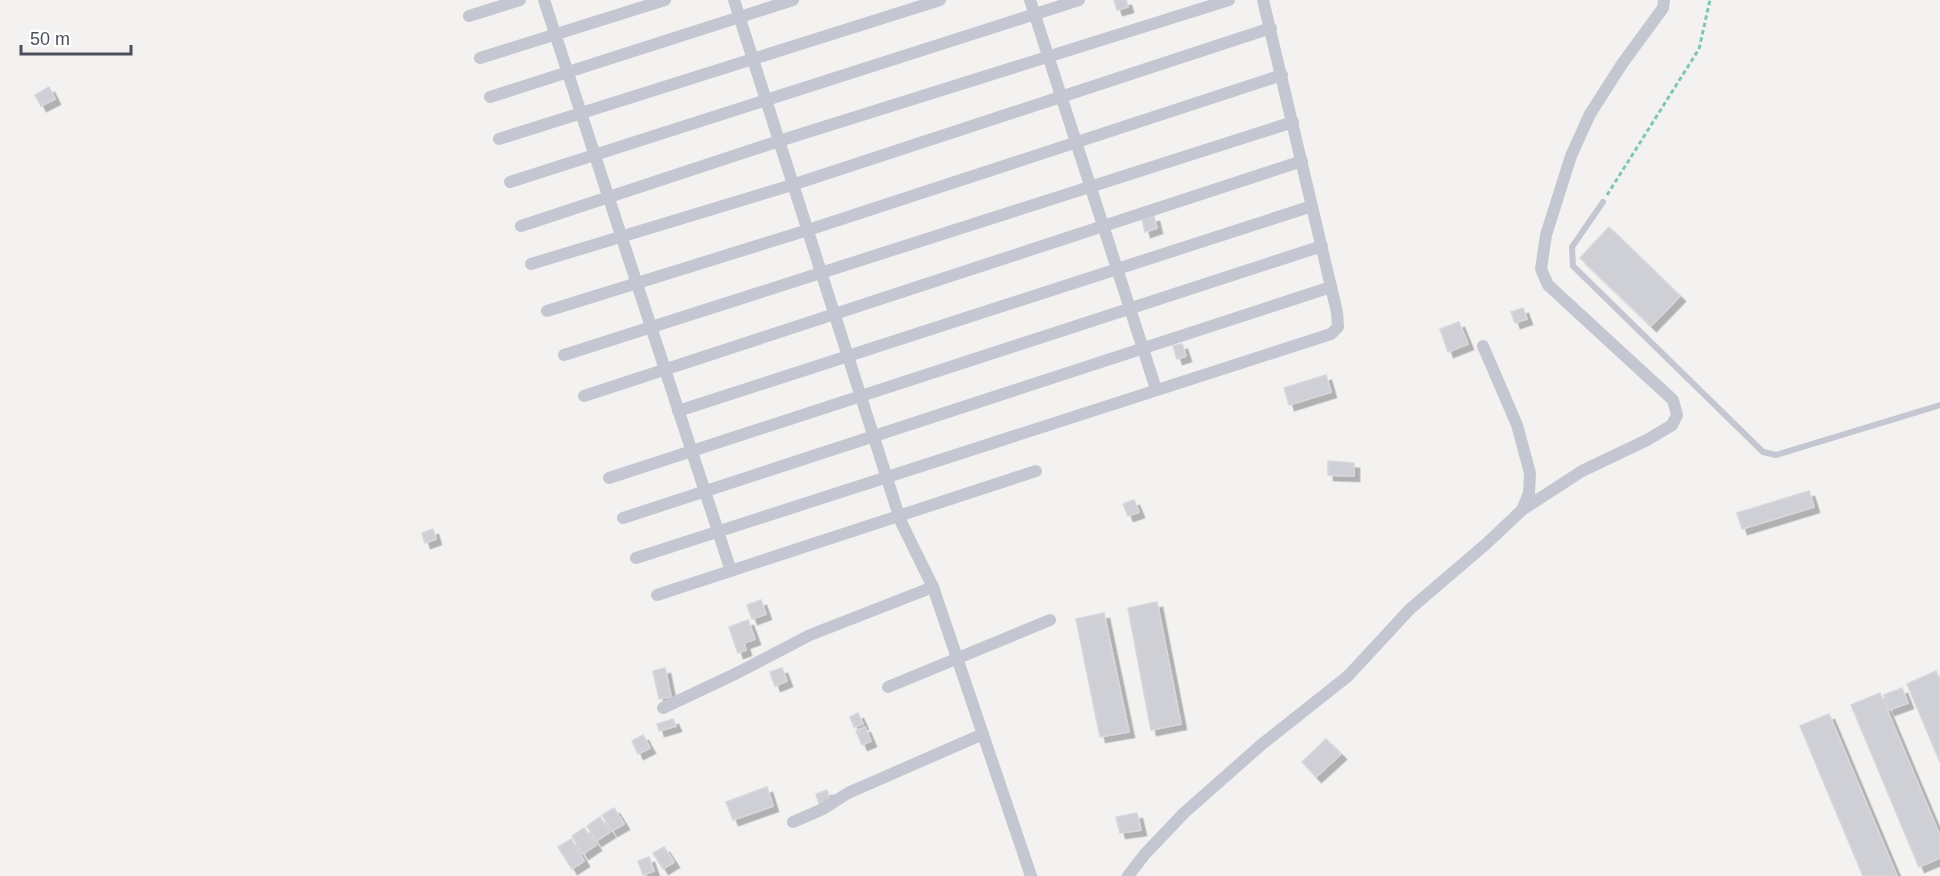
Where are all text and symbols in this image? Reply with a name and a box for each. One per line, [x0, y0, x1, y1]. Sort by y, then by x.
scale bar [21, 18, 130, 56]
text: 50 m [30, 29, 70, 49]

